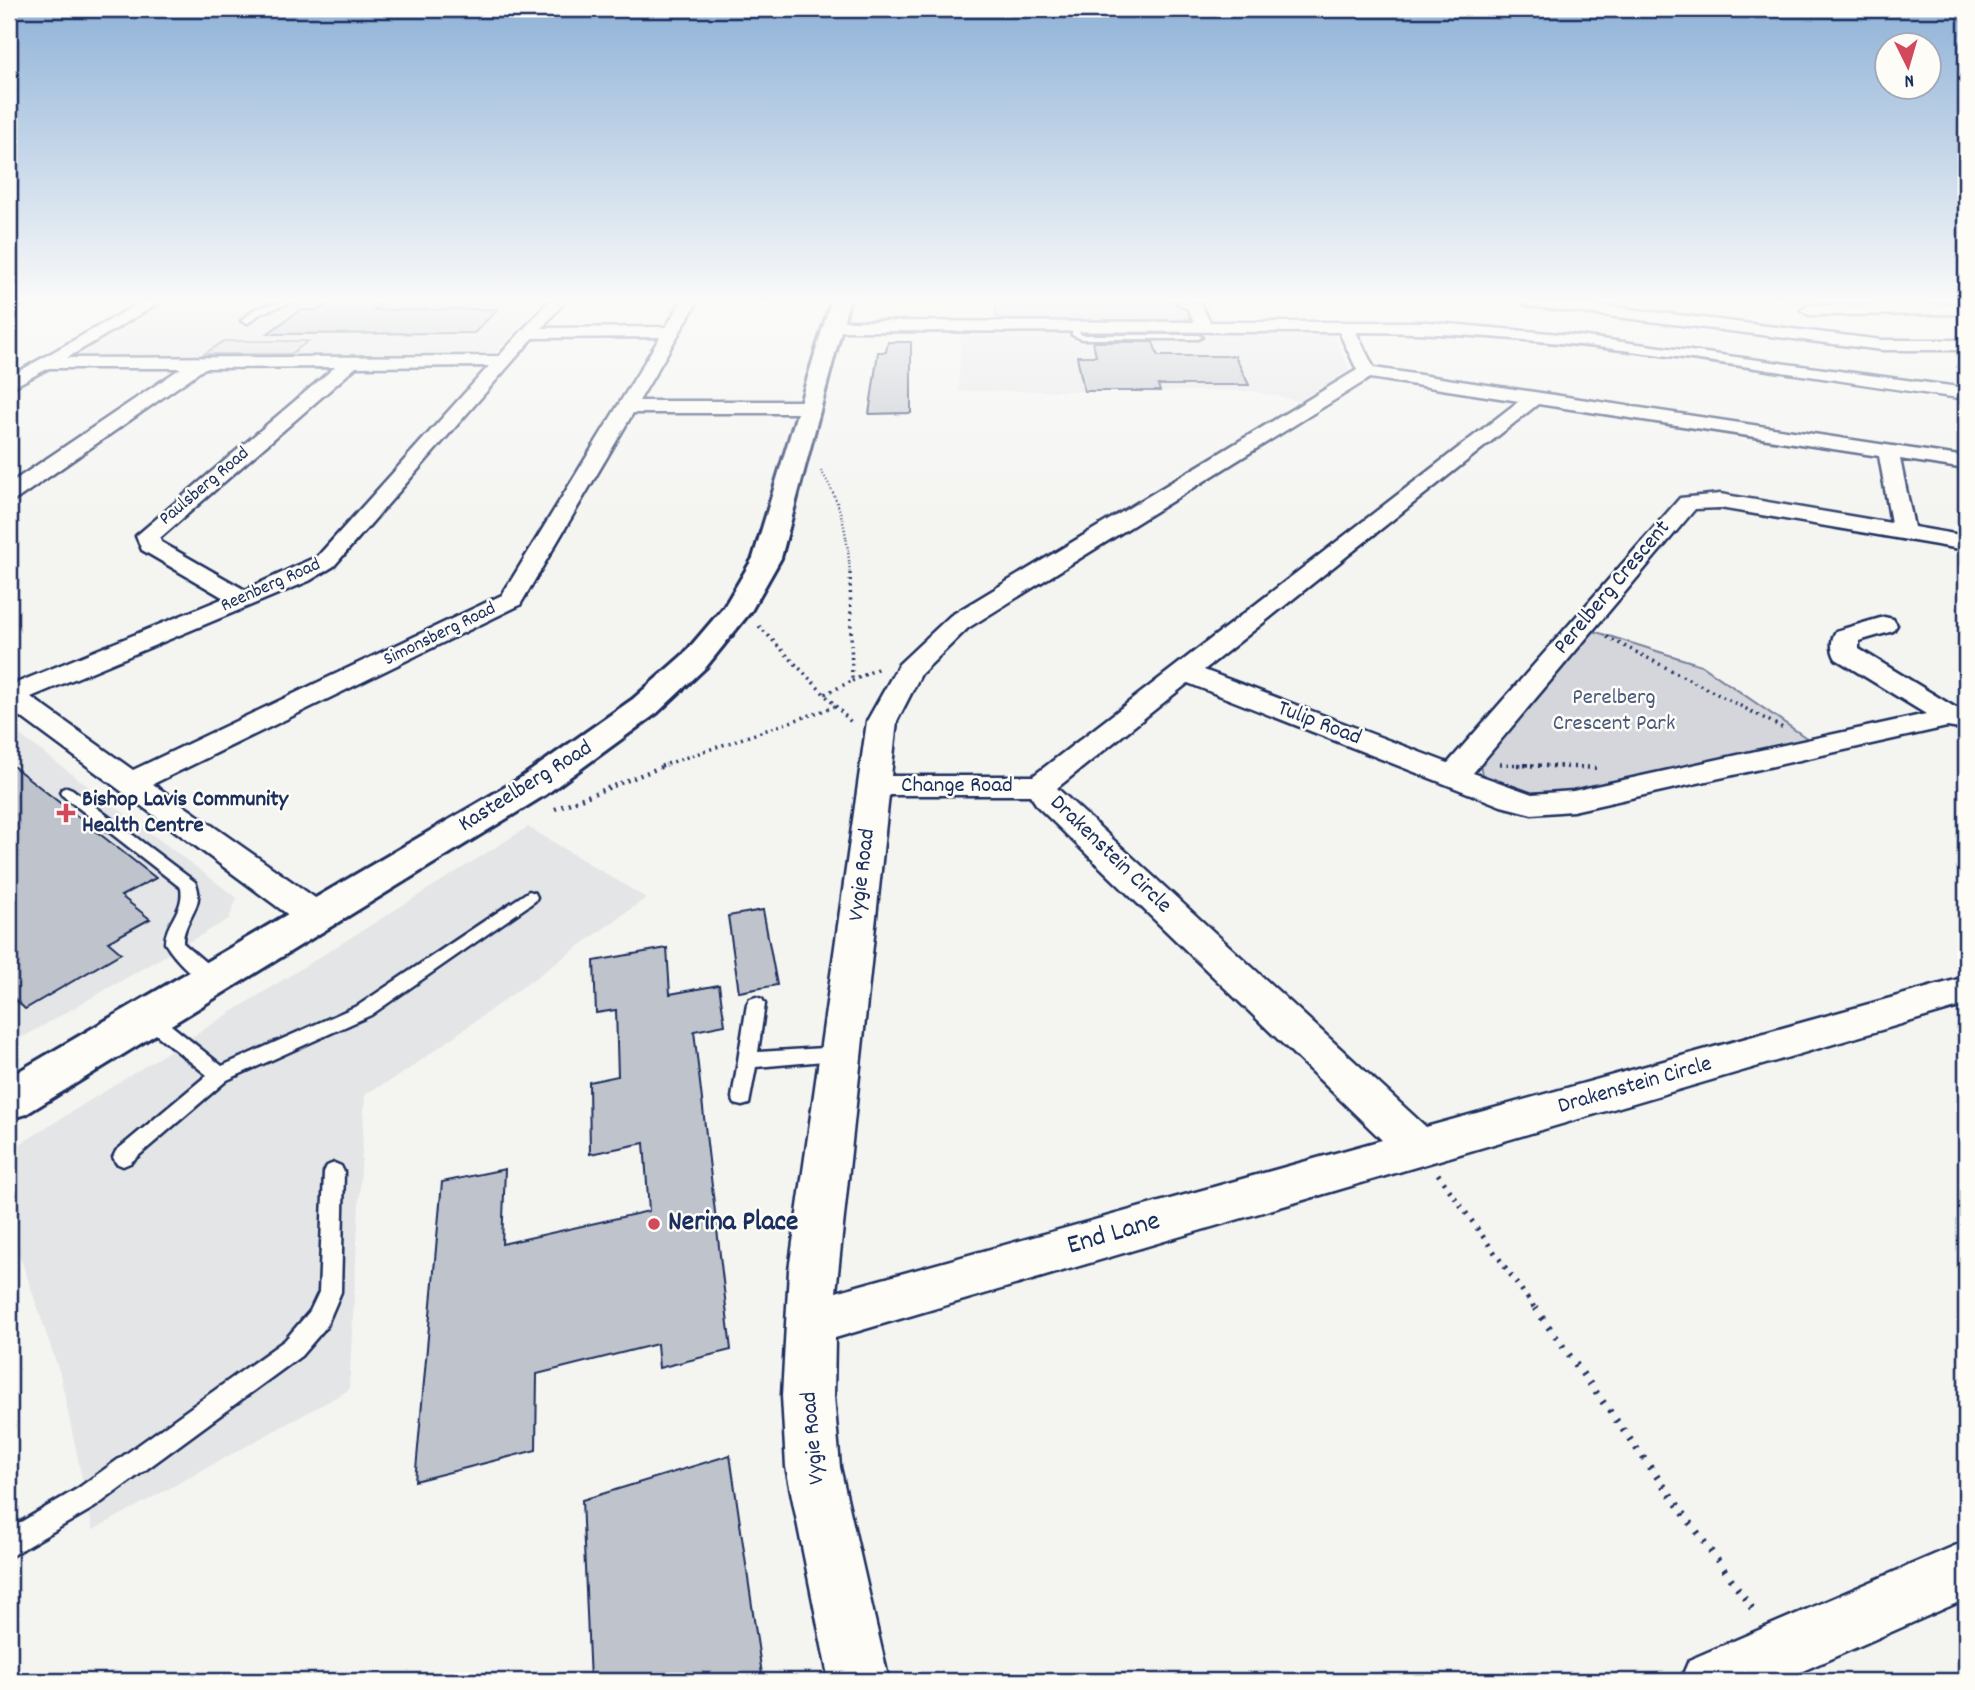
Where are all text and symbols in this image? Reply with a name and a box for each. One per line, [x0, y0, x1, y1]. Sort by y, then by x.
north arrow [1874, 32, 1944, 102]
text: N [1903, 66, 1915, 93]
street label: Paulsberg Road [154, 441, 256, 533]
street label: Perelberg Crescent [1547, 513, 1679, 663]
street label: Reenberg Road [217, 552, 325, 620]
street label: Simonsberg Road [379, 596, 501, 674]
park label: Perelberg Crescent Park [1553, 682, 1675, 741]
street label: Tulip Road [1272, 693, 1366, 755]
street label: Kasteelberg Road [453, 733, 599, 841]
street label: Change Road [901, 770, 1013, 803]
place label: Bishop Lavis Community Health Centre [82, 784, 290, 843]
street label: Drakenstein Circle [1041, 788, 1179, 922]
marker: Bishop Lavis Community Health Centre [56, 803, 76, 823]
street label: Vygie Road [841, 827, 885, 923]
street label: Drakenstein Circle [1554, 1048, 1716, 1124]
street label: End Lane [1063, 1203, 1165, 1267]
place label: Nerina Place [668, 1204, 798, 1244]
marker: Nerina Place [646, 1216, 662, 1232]
street label: Vygie Road [794, 1390, 834, 1486]

